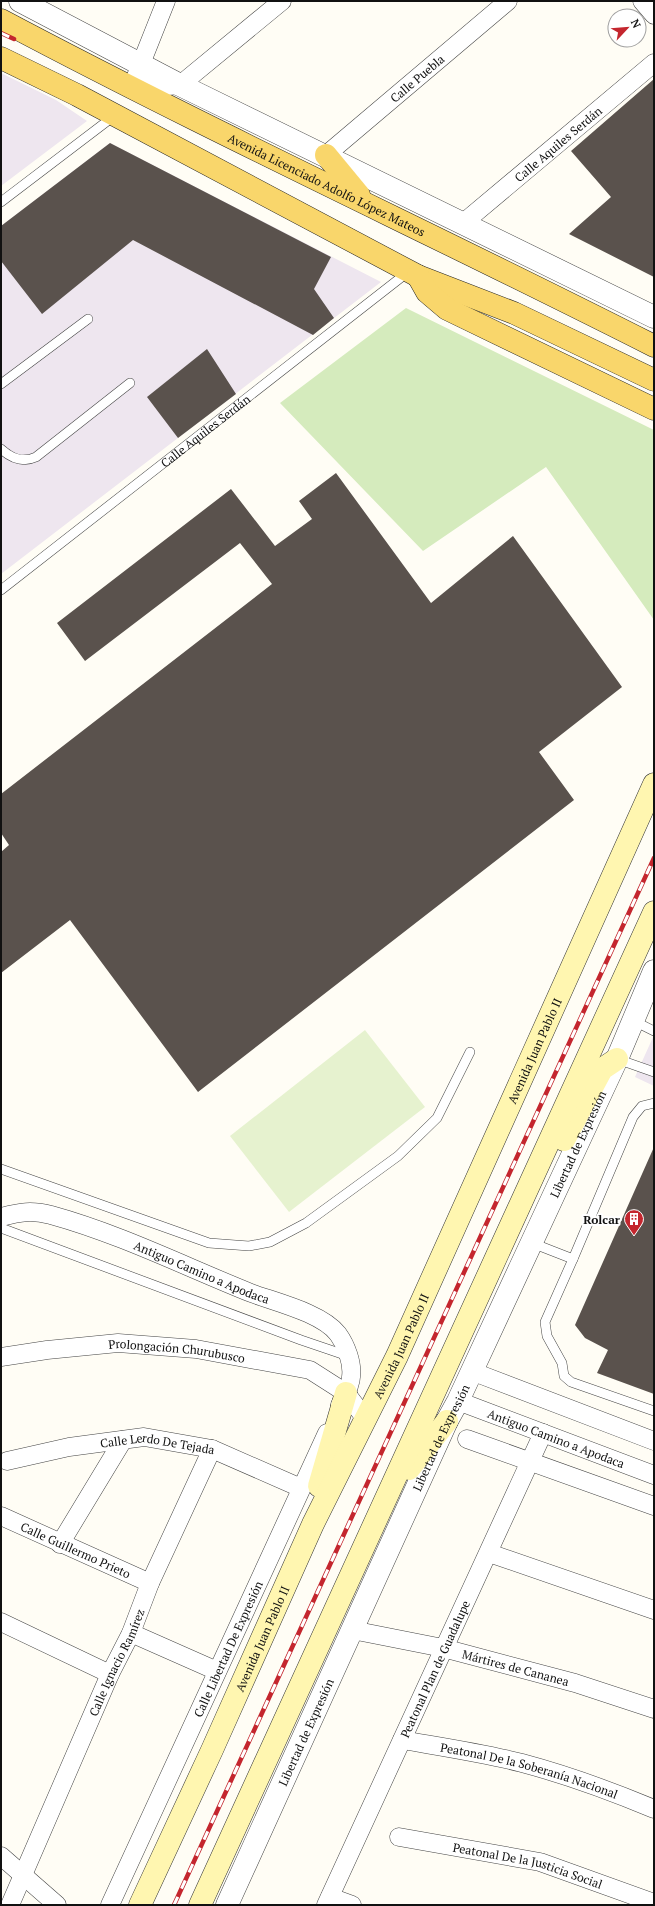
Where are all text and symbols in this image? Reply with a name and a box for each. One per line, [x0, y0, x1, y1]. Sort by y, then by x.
north arrow [607, 8, 647, 48]
text: N [628, 17, 644, 31]
street label: Calle Puebla [387, 51, 447, 105]
street label: Calle Aquiles Serdán [511, 103, 605, 185]
street label: Avenida Licenciado Adolfo López Mateos [226, 130, 428, 239]
street label: Calle Aquiles Serdán [157, 391, 253, 470]
street label: Avenida Juan Pablo II [504, 996, 564, 1106]
street label: Libertad de Expresión [546, 1088, 609, 1200]
building icon: Rolcar [623, 1208, 645, 1236]
place label: Rolcar [583, 1212, 621, 1227]
street label: Antiguo Camino a Apodaca [132, 1237, 271, 1306]
street label: Avenida Juan Pablo II [370, 1291, 432, 1401]
street label: Prolongación Churubusco [107, 1335, 247, 1365]
street label: Libertad de Expresión [409, 1382, 472, 1493]
street label: Antiguo Camino a Apodaca [486, 1405, 627, 1471]
street label: Calle Lerdo De Tejada [99, 1429, 216, 1457]
street label: Calle Guillermo Prieto [18, 1518, 134, 1581]
street label: Calle Libertad De Expresión [190, 1578, 266, 1719]
street label: Avenida Juan Pablo II [232, 1583, 292, 1694]
street label: Peatonal Plan de Guadalupe [397, 1598, 473, 1740]
street label: Calle Ignacio Ramírez [85, 1606, 147, 1718]
street label: Mártires de Cananea [461, 1646, 571, 1689]
street label: Libertad de Expresión [275, 1676, 337, 1788]
street label: Peatonal De la Soberanía Nacional [439, 1739, 620, 1801]
street label: Peatonal De la Justicia Social [452, 1839, 605, 1892]

